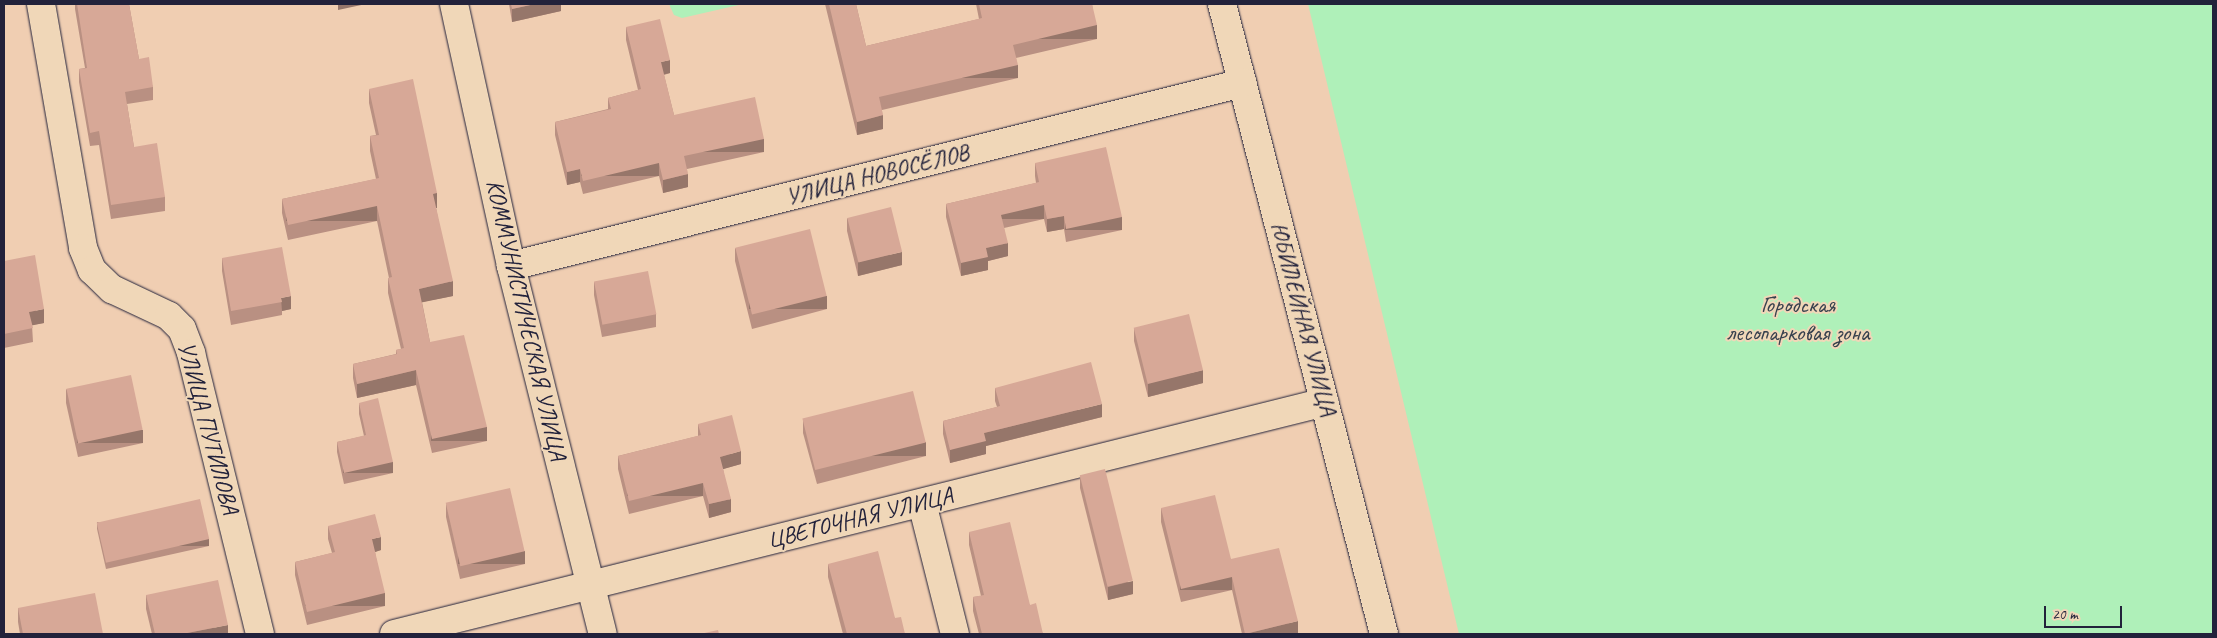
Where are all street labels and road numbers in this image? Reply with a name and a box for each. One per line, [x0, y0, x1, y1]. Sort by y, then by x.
street label: УЛИЦА НОВОСЁЛОВ [783, 139, 971, 211]
street label: КОММУНИСТИЧЕСКАЯ УЛИЦА [480, 177, 572, 463]
street label: ЮБИЛЕЙНАЯ УЛИЦА [1263, 219, 1343, 419]
street label: УЛИЦА ПУТИЛОВА [171, 338, 245, 518]
street label: ЦВЕТОЧНАЯ УЛИЦА [765, 481, 955, 555]

